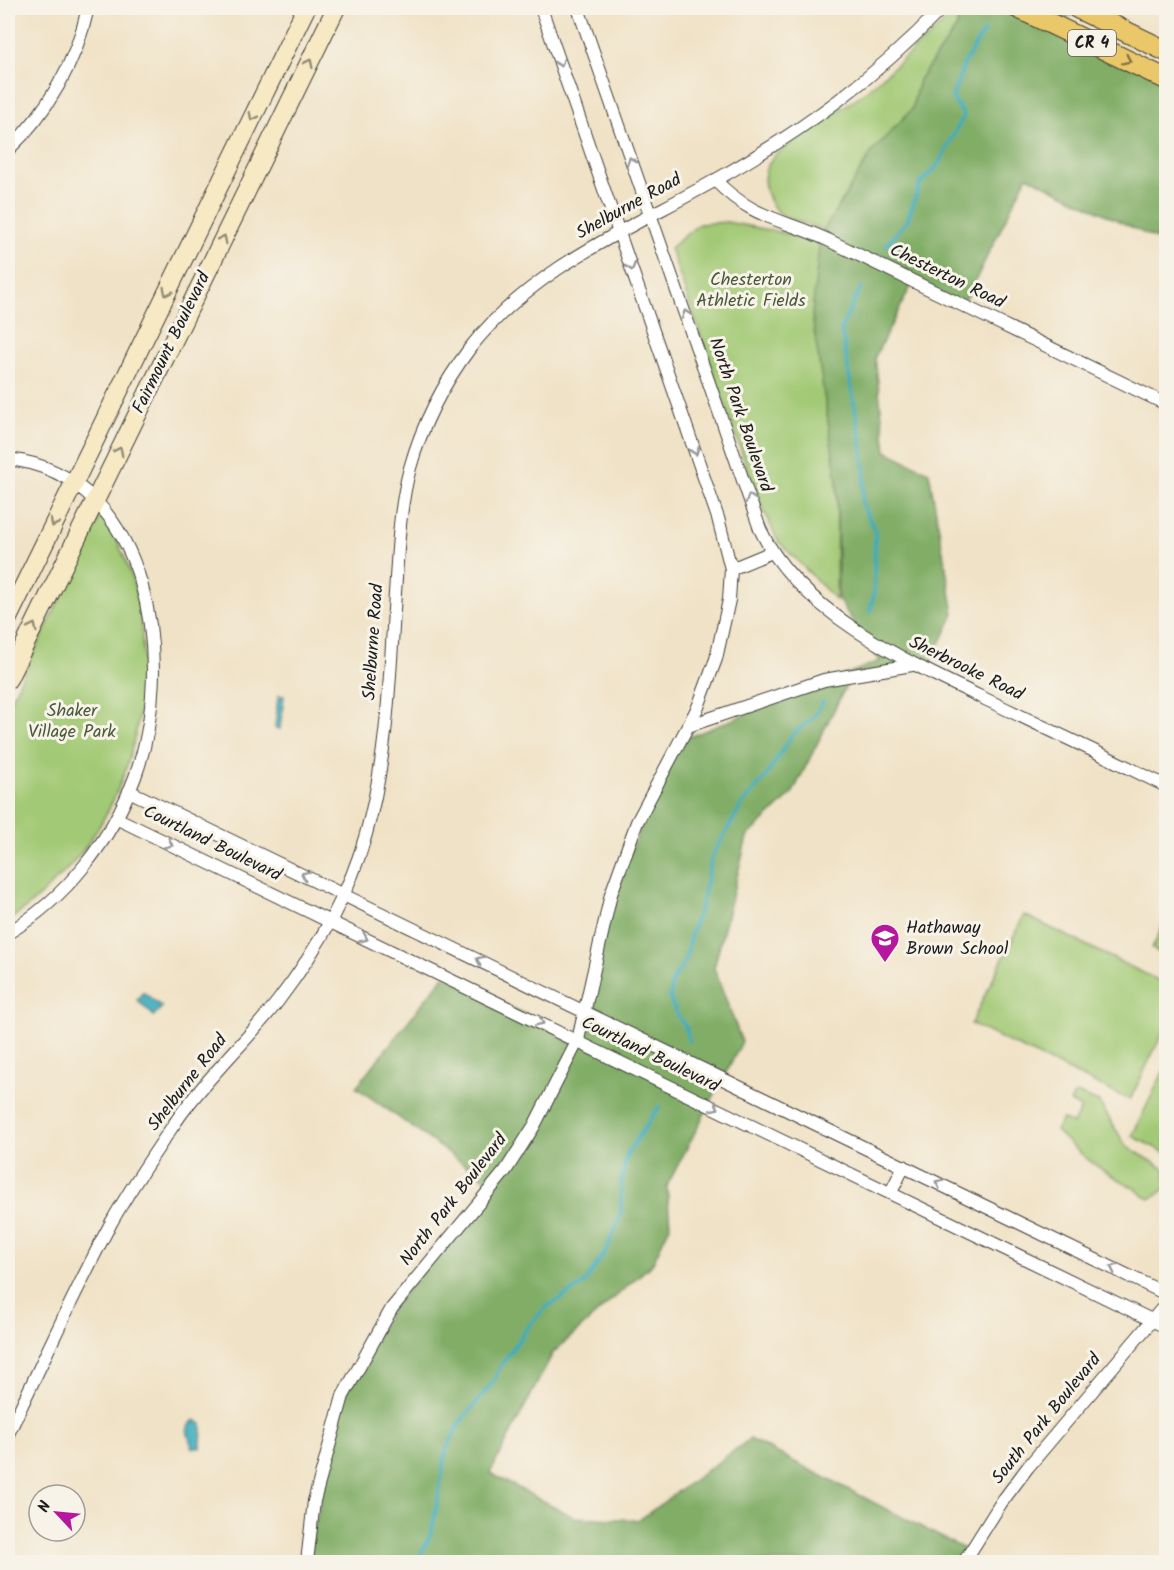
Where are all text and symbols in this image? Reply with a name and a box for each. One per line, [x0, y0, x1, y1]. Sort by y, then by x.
road number: CR 4 [1068, 30, 1116, 56]
one-way arrow [1121, 53, 1132, 65]
one-way arrow [553, 57, 566, 68]
one-way arrow [301, 59, 313, 70]
one-way arrow [249, 110, 260, 121]
one-way arrow [626, 156, 639, 166]
street label: Shelburne Road [571, 166, 688, 248]
one-way arrow [216, 234, 227, 245]
street label: Chesterton Road [884, 237, 1011, 318]
one-way arrow [623, 261, 636, 272]
street label: Fairmount Boulevard [125, 266, 219, 419]
park label: Chesterton Athletic Fields [696, 266, 806, 316]
one-way arrow [163, 285, 175, 296]
one-way arrow [680, 309, 693, 320]
street label: North Park Boulevard [700, 334, 780, 497]
one-way arrow [687, 445, 700, 456]
one-way arrow [111, 447, 123, 458]
one-way arrow [744, 493, 757, 504]
one-way arrow [49, 517, 61, 528]
street label: Shelburne Road [355, 582, 393, 701]
one-way arrow [26, 622, 38, 633]
street label: Sherbrooke Road [904, 629, 1029, 710]
park label: Shaker Village Park [28, 697, 116, 747]
street label: Courtland Boulevard [138, 798, 287, 891]
one-way arrow [163, 836, 174, 848]
one-way arrow [300, 870, 311, 882]
place label: Hathaway Brown School [906, 914, 1009, 964]
school or university icon: Hathaway Brown School [869, 922, 901, 964]
one-way arrow [357, 930, 368, 942]
one-way arrow [476, 955, 487, 967]
street label: Courtland Boulevard [576, 1009, 725, 1102]
one-way arrow [533, 1014, 544, 1026]
street label: Shelburne Road [141, 1027, 236, 1138]
one-way arrow [709, 1099, 720, 1111]
street label: North Park Boulevard [393, 1127, 516, 1273]
one-way arrow [934, 1178, 945, 1190]
one-way arrow [1109, 1264, 1120, 1276]
street label: South Park Boulevard [985, 1346, 1110, 1491]
north arrow [27, 1483, 87, 1543]
text: N [31, 1497, 58, 1517]

